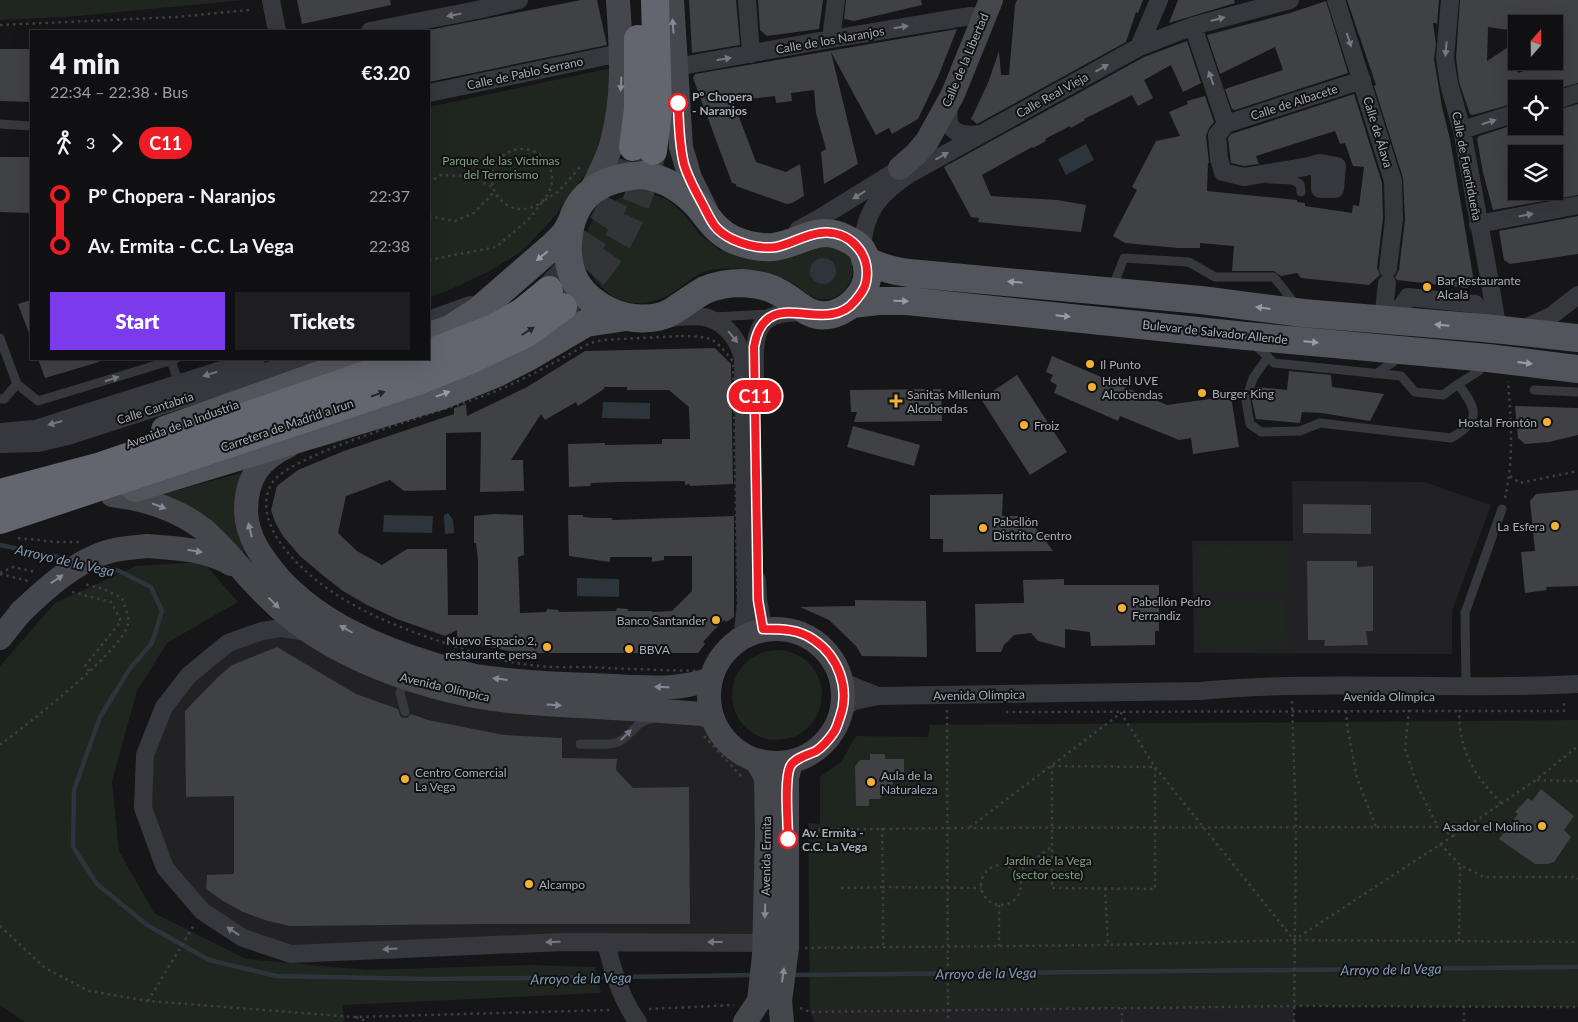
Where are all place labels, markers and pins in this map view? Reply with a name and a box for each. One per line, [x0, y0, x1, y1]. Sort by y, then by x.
place label: Pº Chopera - Naranjos [692, 89, 752, 118]
marker: Pº Chopera - Naranjos [668, 93, 688, 113]
place label: Bar Restaurante Alcalá [1437, 273, 1521, 302]
marker: Bar Restaurante Alcalá [1421, 281, 1433, 293]
place label: Il Punto [1100, 357, 1141, 372]
marker: Il Punto [1084, 358, 1096, 370]
place label: Hotel UVE Alcobendas [1102, 373, 1163, 402]
marker: Hotel UVE Alcobendas [1086, 381, 1098, 393]
place label: Burger King [1212, 386, 1274, 401]
place label: Sanitas Millenium Alcobendas [907, 387, 1000, 416]
marker: Burger King [1196, 387, 1208, 399]
marker: Sanitas Millenium Alcobendas [889, 394, 903, 408]
place label: Hostal Frontón [1458, 415, 1537, 430]
marker: Hostal Frontón [1541, 416, 1553, 428]
place label: Froiz [1034, 418, 1060, 433]
marker: Froiz [1018, 419, 1030, 431]
place label: Pabellón Distrito Centro [993, 514, 1072, 543]
place label: La Esfera [1497, 519, 1545, 534]
marker: La Esfera [1549, 520, 1561, 532]
marker: Pabellón Distrito Centro [977, 522, 989, 534]
place label: Pabellón Pedro Ferrandiz [1132, 594, 1211, 623]
marker: Pabellón Pedro Ferrandiz [1116, 602, 1128, 614]
place label: Banco Santander [617, 613, 707, 628]
marker: Banco Santander [710, 614, 722, 626]
place label: Nuevo Espacio 2, restaurante persa [445, 633, 537, 662]
marker: Nuevo Espacio 2, restaurante persa [541, 641, 553, 653]
place label: BBVA [639, 642, 671, 657]
marker: BBVA [623, 643, 635, 655]
place label: Centro Comercial La Vega [415, 765, 507, 794]
place label: Aula de la Naturaleza [881, 768, 938, 797]
marker: Centro Comercial La Vega [399, 773, 411, 785]
marker: Aula de la Naturaleza [865, 776, 877, 788]
place label: Asador el Molino [1443, 819, 1532, 834]
marker: Asador el Molino [1536, 820, 1548, 832]
place label: Av. Ermita - C.C. La Vega [801, 825, 867, 854]
marker: Av. Ermita - C.C. La Vega [778, 829, 798, 849]
place label: Alcampo [539, 877, 585, 892]
marker: Alcampo [523, 878, 535, 890]

